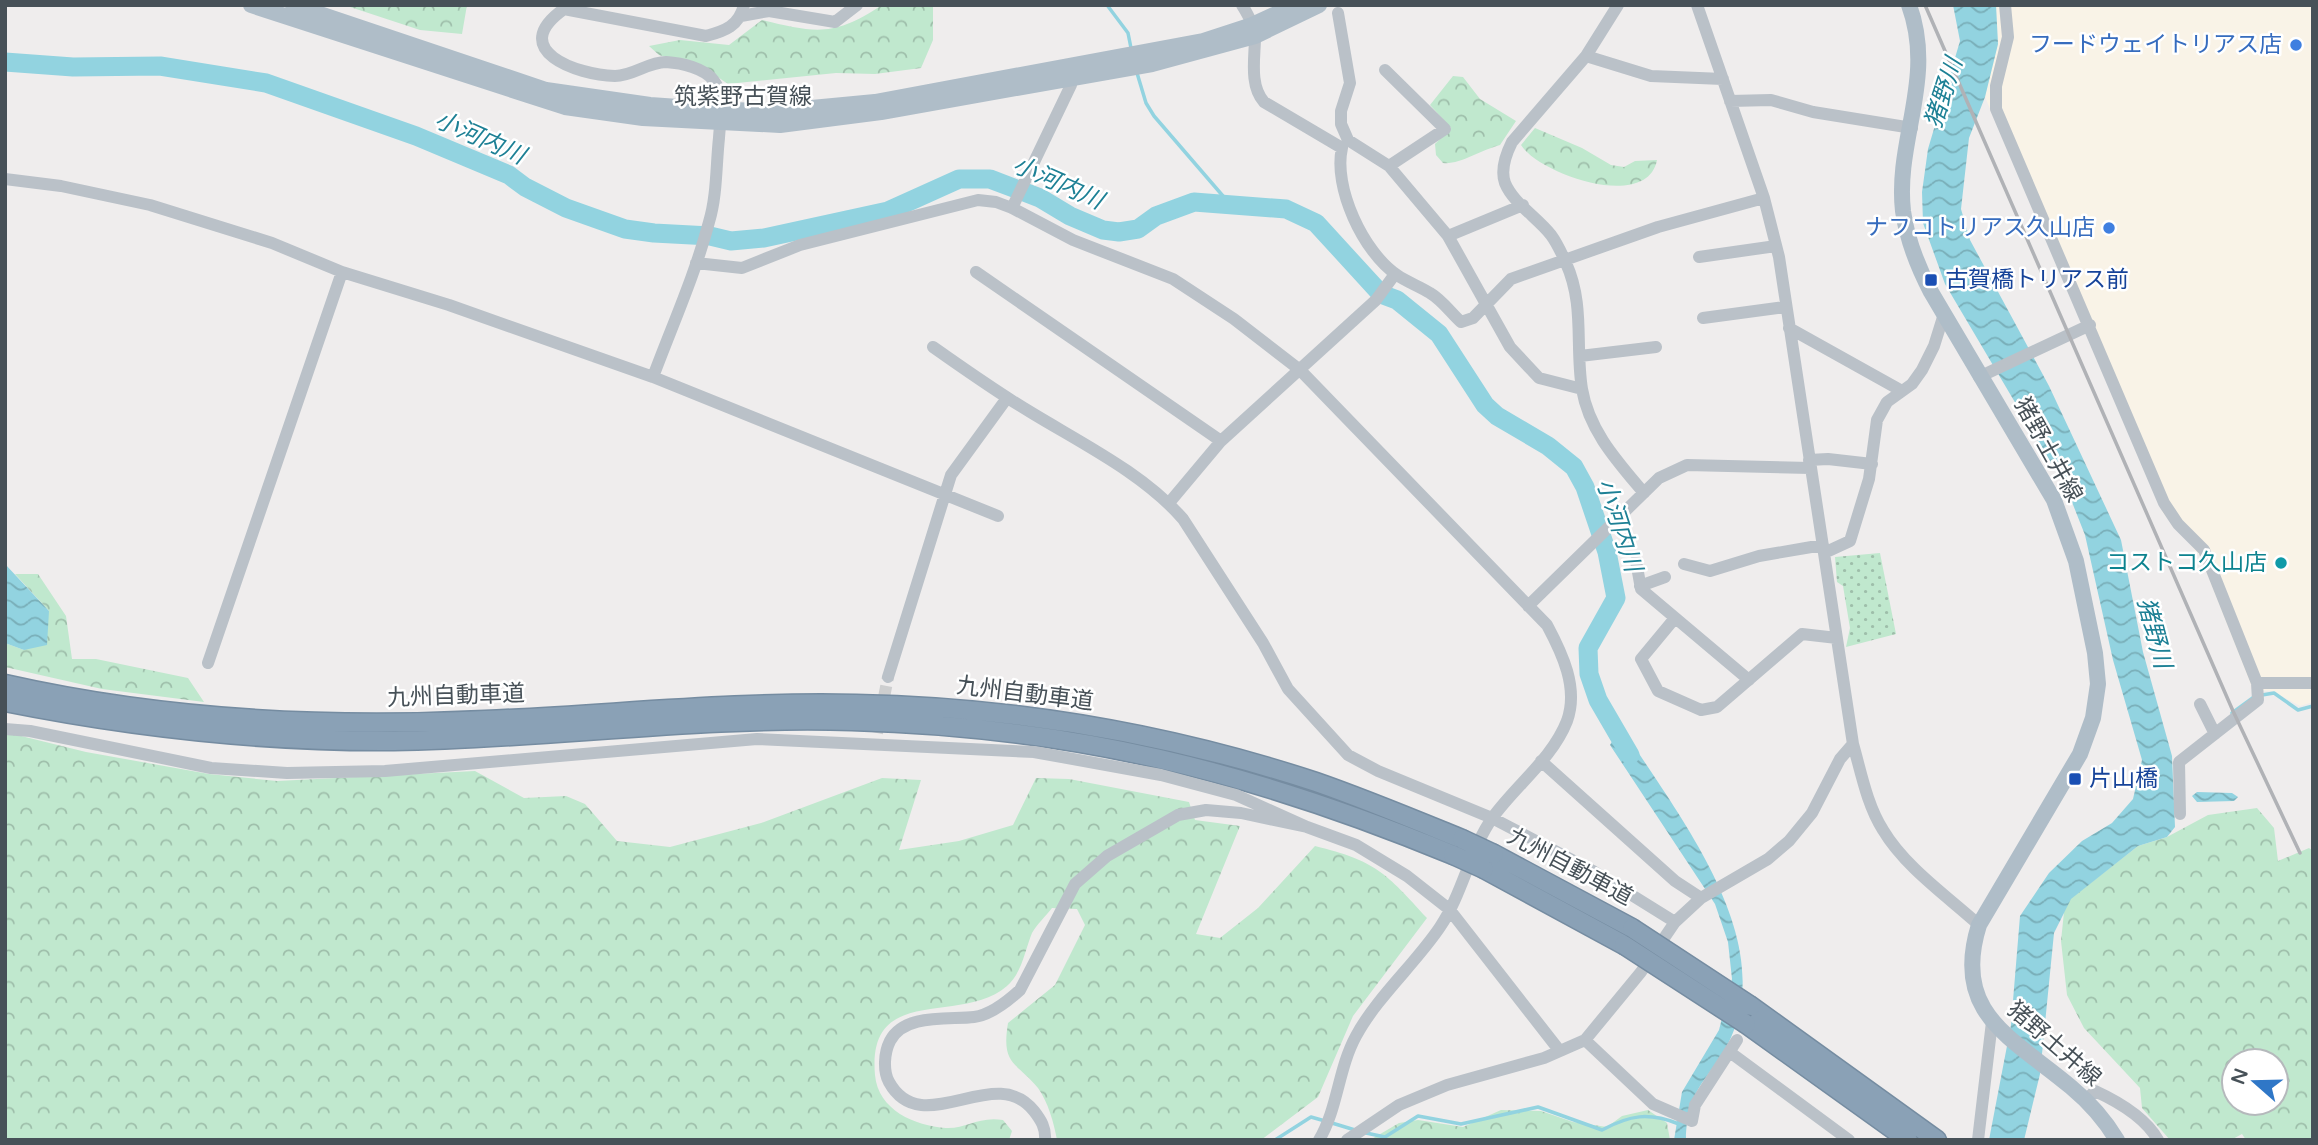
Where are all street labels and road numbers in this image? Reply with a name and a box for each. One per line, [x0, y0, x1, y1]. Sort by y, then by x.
street label: 筑紫野古賀線 [674, 83, 812, 111]
street label: 猪野土井線 [2008, 393, 2088, 507]
street label: 九州自動車道 [955, 672, 1095, 716]
street label: 九州自動車道 [387, 680, 525, 712]
street label: 九州自動車道 [1503, 822, 1637, 912]
street label: 猪野土井線 [2001, 996, 2107, 1092]

